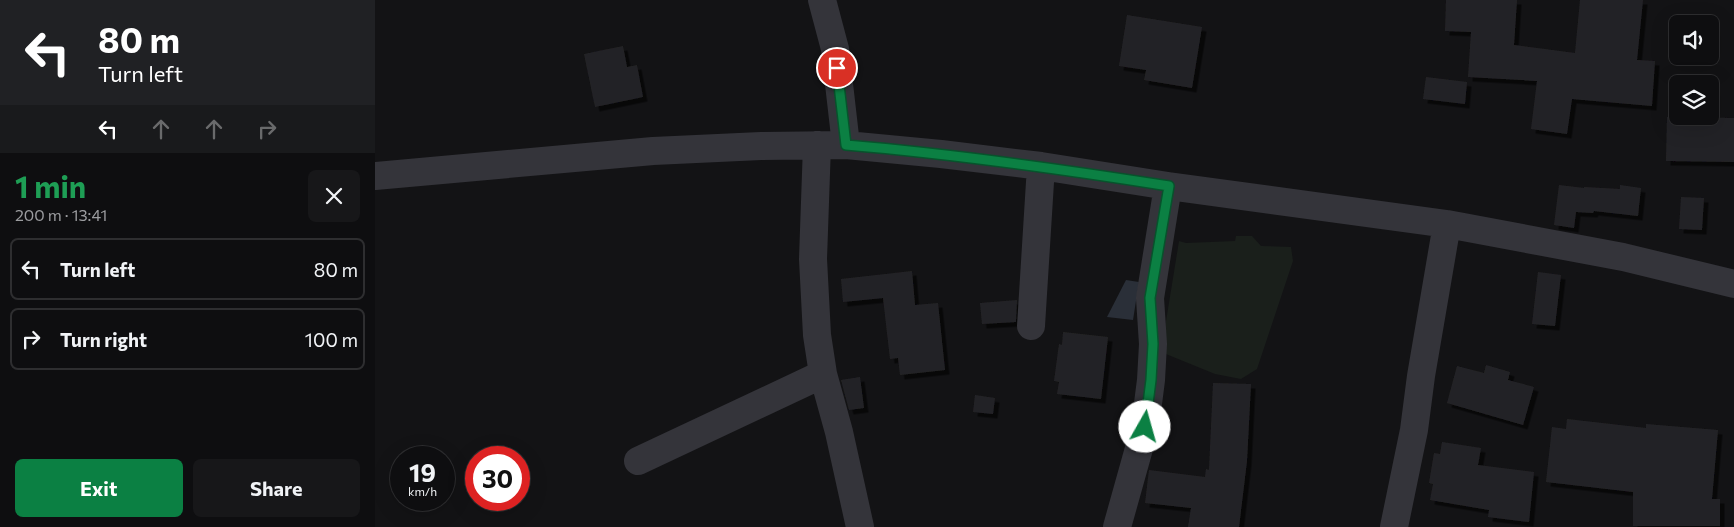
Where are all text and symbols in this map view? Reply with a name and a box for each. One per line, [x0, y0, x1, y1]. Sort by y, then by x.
map controls [1669, 15, 1719, 125]
button: sound [1669, 15, 1719, 65]
text: 80 m [98, 17, 180, 60]
icon: left [15, 20, 80, 85]
pin [816, 47, 858, 89]
icon: arrive [823, 54, 851, 82]
text: Turn left [98, 60, 183, 87]
button: layers [1669, 75, 1719, 125]
icon: left [94, 115, 122, 143]
icon: ahead [147, 115, 175, 143]
icon: ahead [200, 115, 228, 143]
icon: right [253, 115, 281, 143]
text: 1 min [15, 167, 86, 204]
button: close [308, 170, 360, 222]
text: 200 m · 13:41 [15, 205, 107, 224]
icon: left [17, 255, 45, 283]
text: Turn left [60, 258, 135, 281]
text: 80 m [314, 258, 358, 281]
icon: right [17, 325, 45, 353]
text: Turn right [60, 328, 147, 351]
text: 100 m [305, 328, 358, 351]
position arrow [1118, 400, 1170, 452]
speed limit sign: 30 [465, 446, 530, 511]
text: 19 [409, 457, 436, 487]
button: Exit [15, 459, 183, 517]
button: Share [193, 459, 360, 517]
text: km/h [408, 484, 437, 498]

